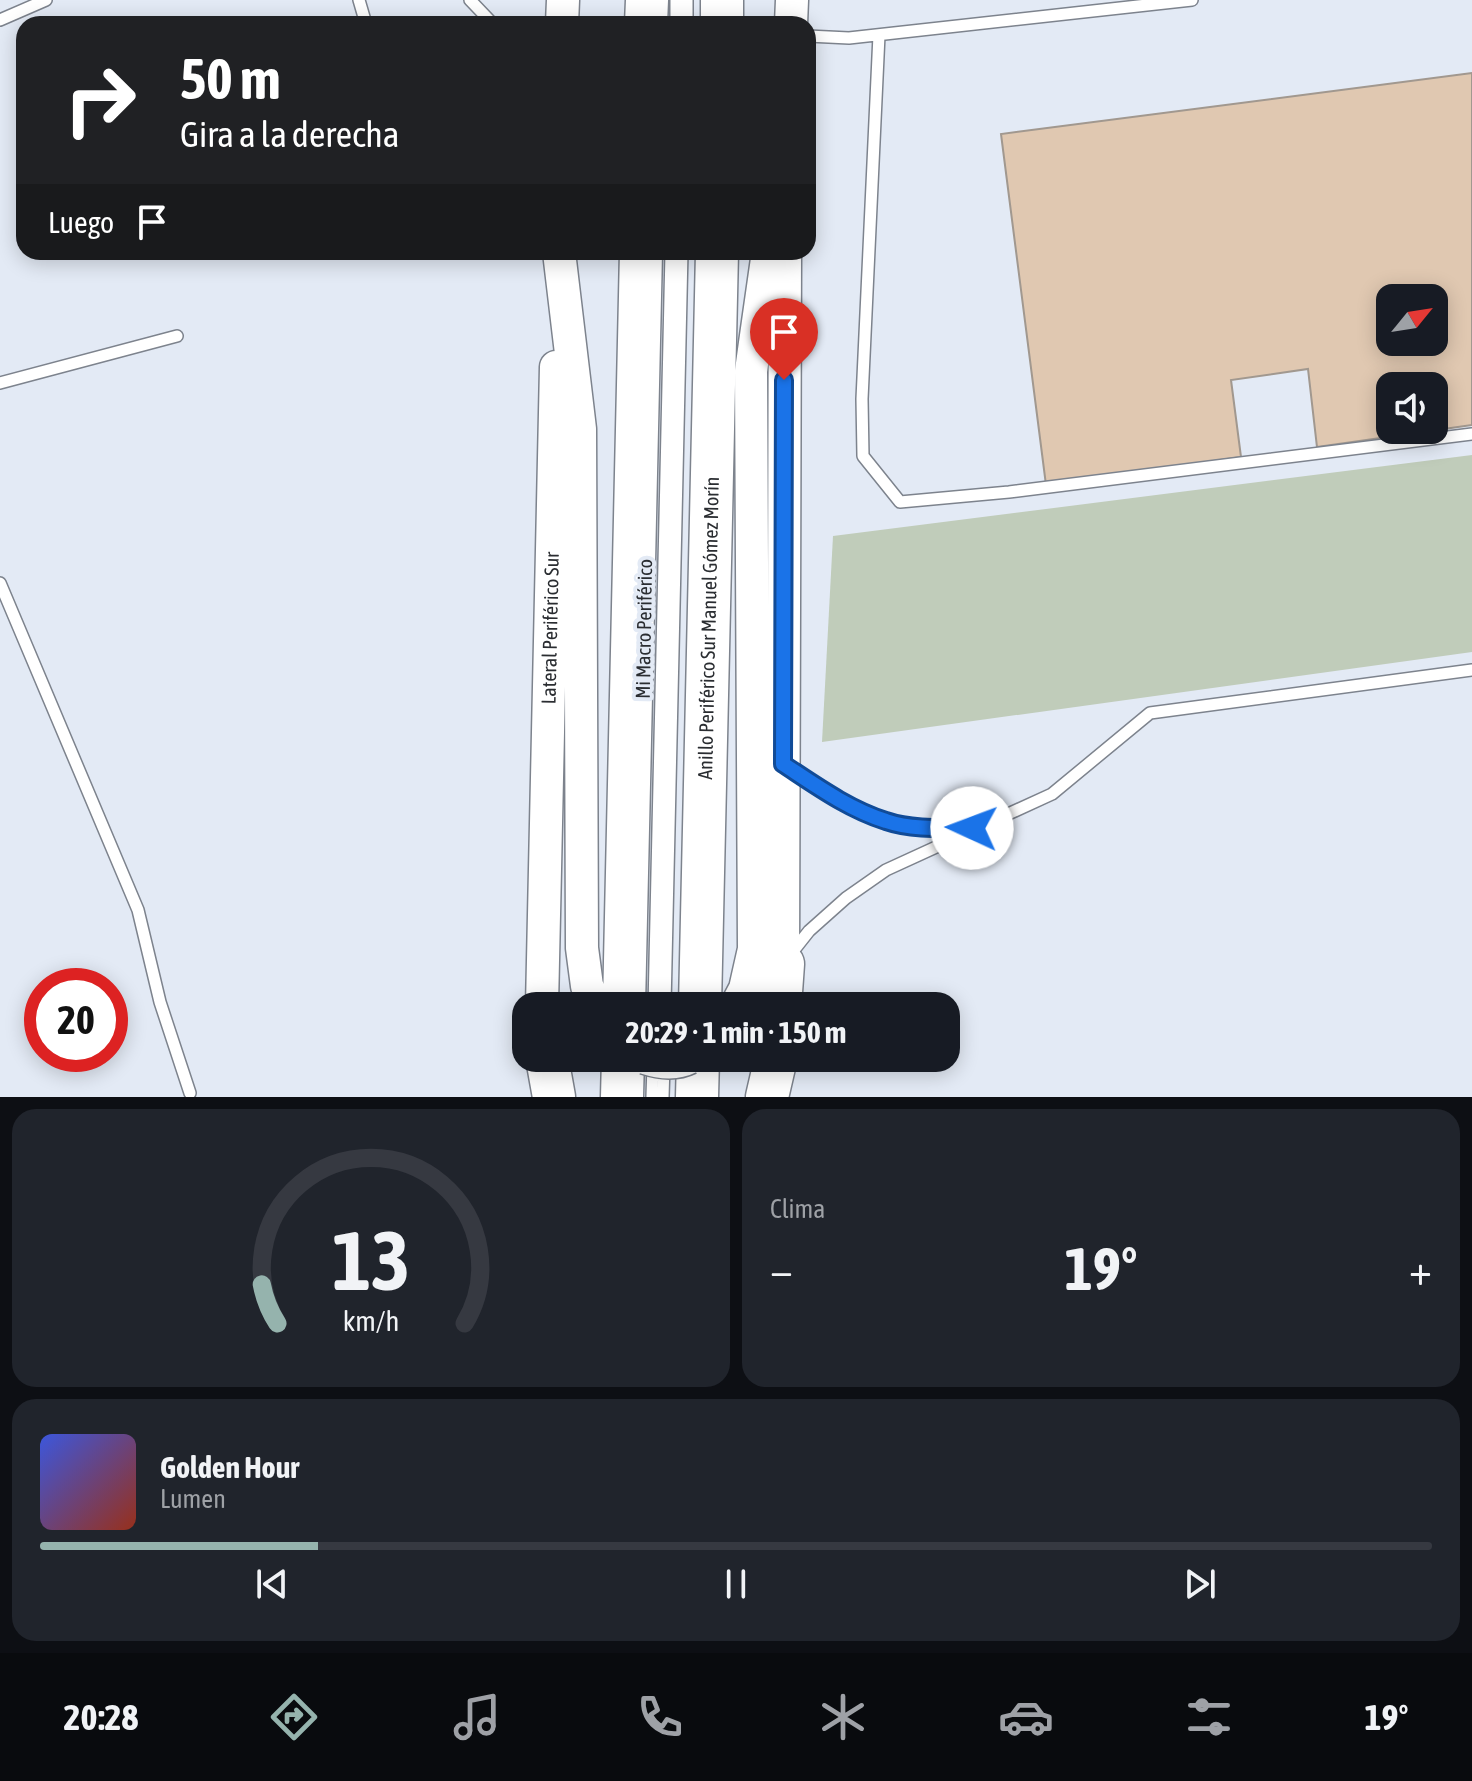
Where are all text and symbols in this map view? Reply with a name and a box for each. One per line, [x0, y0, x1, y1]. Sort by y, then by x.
text: 50 m [180, 47, 281, 111]
icon: right [48, 48, 152, 152]
text: Gira a la derecha [180, 113, 400, 155]
icon: arrive [130, 200, 174, 244]
text: Luego [48, 205, 114, 239]
north arrow [1376, 284, 1448, 356]
map controls [1376, 284, 1448, 444]
pin [750, 298, 818, 380]
icon: arrive [762, 310, 806, 354]
button: sound [1376, 372, 1448, 444]
street label: Anillo Periférico Sur Manuel Gómez Morín [693, 476, 723, 780]
street label: Lateral Periférico Sur [537, 551, 563, 705]
street label: Mi Macro Periférico [631, 559, 656, 699]
position arrow [930, 786, 1014, 870]
speed limit sign: 20 [24, 968, 128, 1072]
text: 20:29 · 1 min · 150 m [626, 1015, 846, 1049]
text: Clima [770, 1194, 825, 1224]
text: 13 [332, 1212, 410, 1308]
text: 19° [1065, 1234, 1137, 1303]
text: − [770, 1244, 793, 1294]
text: + [1409, 1244, 1432, 1294]
text: km/h [343, 1304, 399, 1337]
text: Golden Hour [160, 1450, 299, 1484]
text: Lumen [160, 1484, 226, 1514]
icon: previous [250, 1562, 294, 1606]
icon: pause [714, 1562, 758, 1606]
icon: next [1178, 1562, 1222, 1606]
icon: directions [266, 1689, 322, 1745]
icon: music [449, 1689, 505, 1745]
icon: phone [632, 1689, 688, 1745]
icon: climate [815, 1689, 871, 1745]
icon: car [998, 1689, 1054, 1745]
icon: filters [1181, 1689, 1237, 1745]
text: 20:28 [64, 1696, 138, 1738]
text: 19° [1365, 1696, 1408, 1738]

